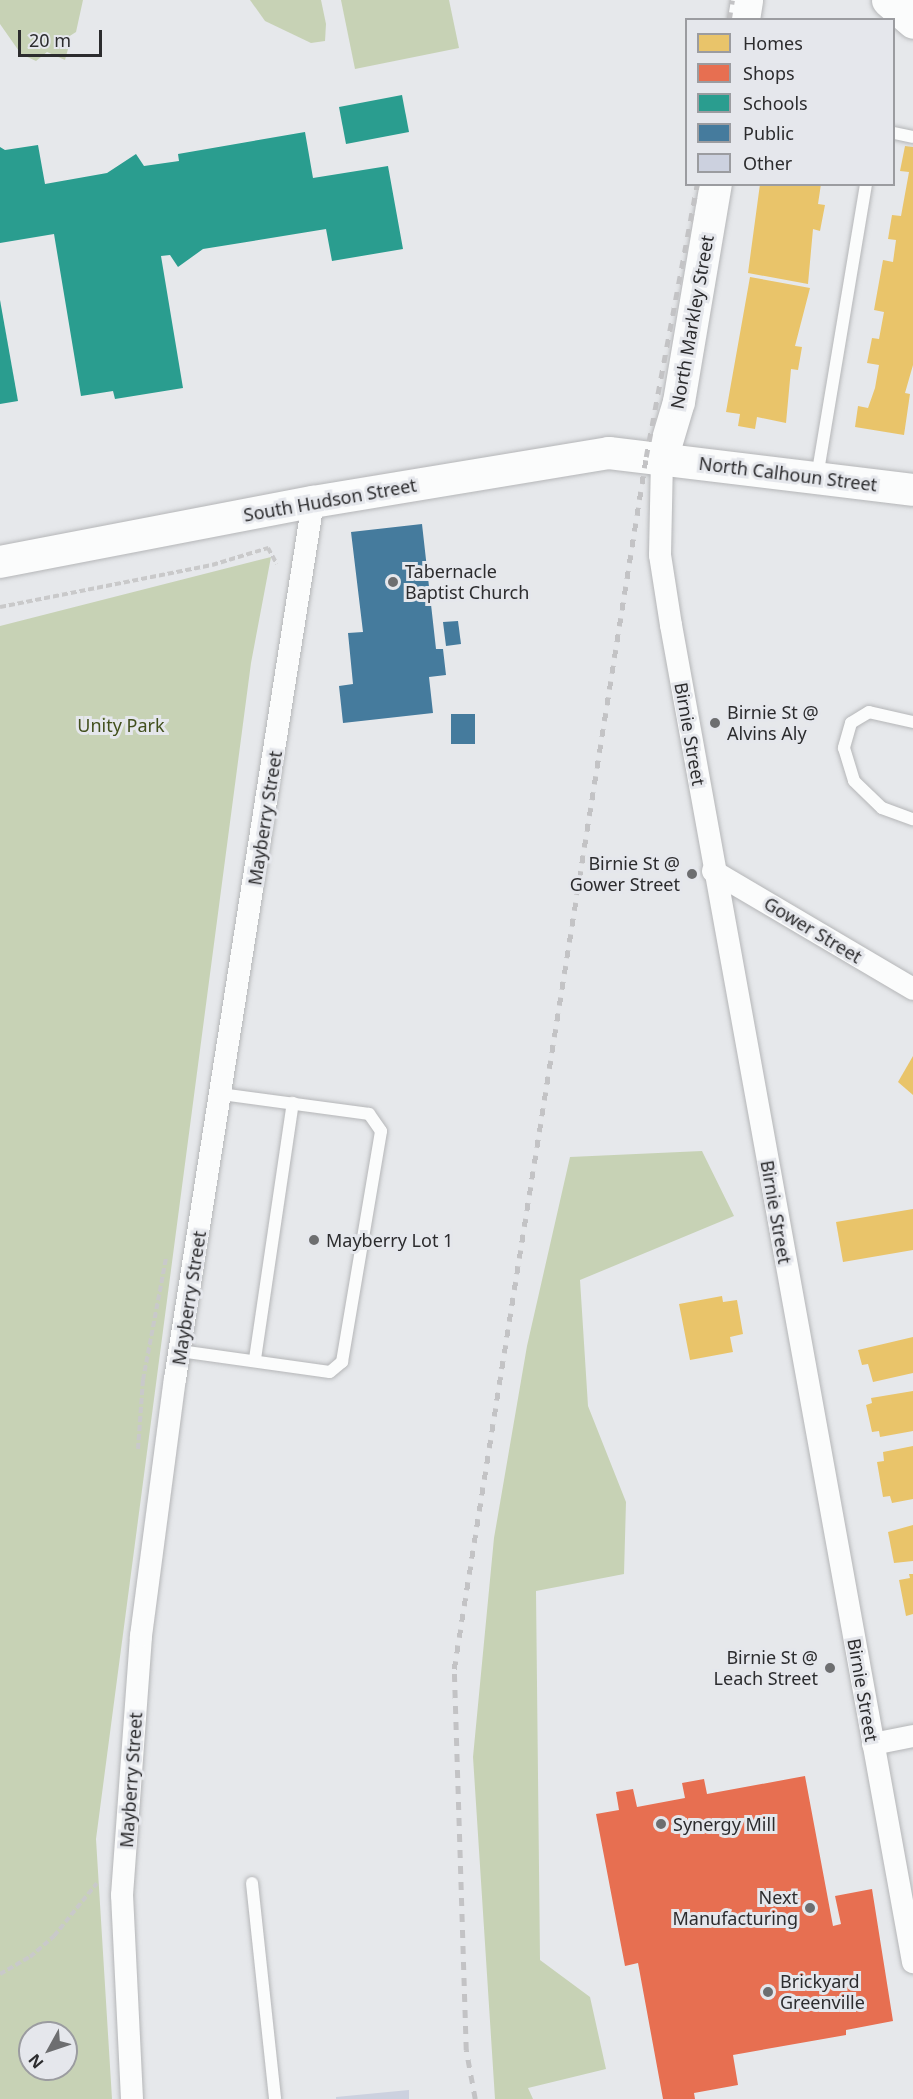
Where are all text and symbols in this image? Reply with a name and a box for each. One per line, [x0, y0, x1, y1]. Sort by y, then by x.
scale bar [21, 18, 105, 56]
legend [685, 18, 895, 186]
text: 20 m [29, 28, 71, 52]
text: Homes [743, 31, 803, 55]
text: Shops [743, 61, 795, 85]
text: Schools [743, 91, 808, 115]
text: Public [743, 121, 794, 145]
text: Other [743, 151, 792, 175]
street label: North Markley Street [666, 233, 718, 411]
street label: North Calhoun Street [698, 452, 878, 496]
street label: South Hudson Street [242, 474, 418, 526]
place label: Tabernacle Baptist Church [405, 561, 529, 604]
marker: Tabernacle Baptist Church [386, 575, 400, 589]
street label: Birnie Street [670, 681, 710, 787]
place label: Birnie St @ Alvins Aly [727, 702, 819, 744]
park label: Unity Park [77, 714, 165, 736]
marker: Birnie St @ Alvins Aly [708, 716, 722, 730]
street label: Mayberry Street [244, 749, 286, 887]
place label: Birnie St @ Gower Street [570, 853, 680, 896]
marker: Birnie St @ Gower Street [685, 867, 699, 881]
street label: Gower Street [760, 892, 866, 968]
street label: Birnie Street [756, 1159, 796, 1265]
street label: Mayberry Street [168, 1229, 210, 1367]
place label: Mayberry Lot 1 [326, 1229, 453, 1251]
marker: Mayberry Lot 1 [307, 1233, 321, 1247]
street label: Birnie Street [843, 1637, 883, 1743]
place label: Birnie St @ Leach Street [714, 1647, 818, 1690]
marker: Birnie St @ Leach Street [823, 1661, 837, 1675]
street label: Mayberry Street [115, 1712, 147, 1848]
place label: Synergy Mill [673, 1813, 776, 1835]
marker: Synergy Mill [654, 1817, 668, 1831]
place label: Next Manufacturing [673, 1887, 798, 1930]
marker: Next Manufacturing [803, 1901, 817, 1915]
place label: Brickyard Greenville [780, 1971, 865, 2014]
marker: Brickyard Greenville [761, 1985, 775, 1999]
north arrow [18, 2021, 78, 2081]
text: N [23, 2049, 48, 2073]

